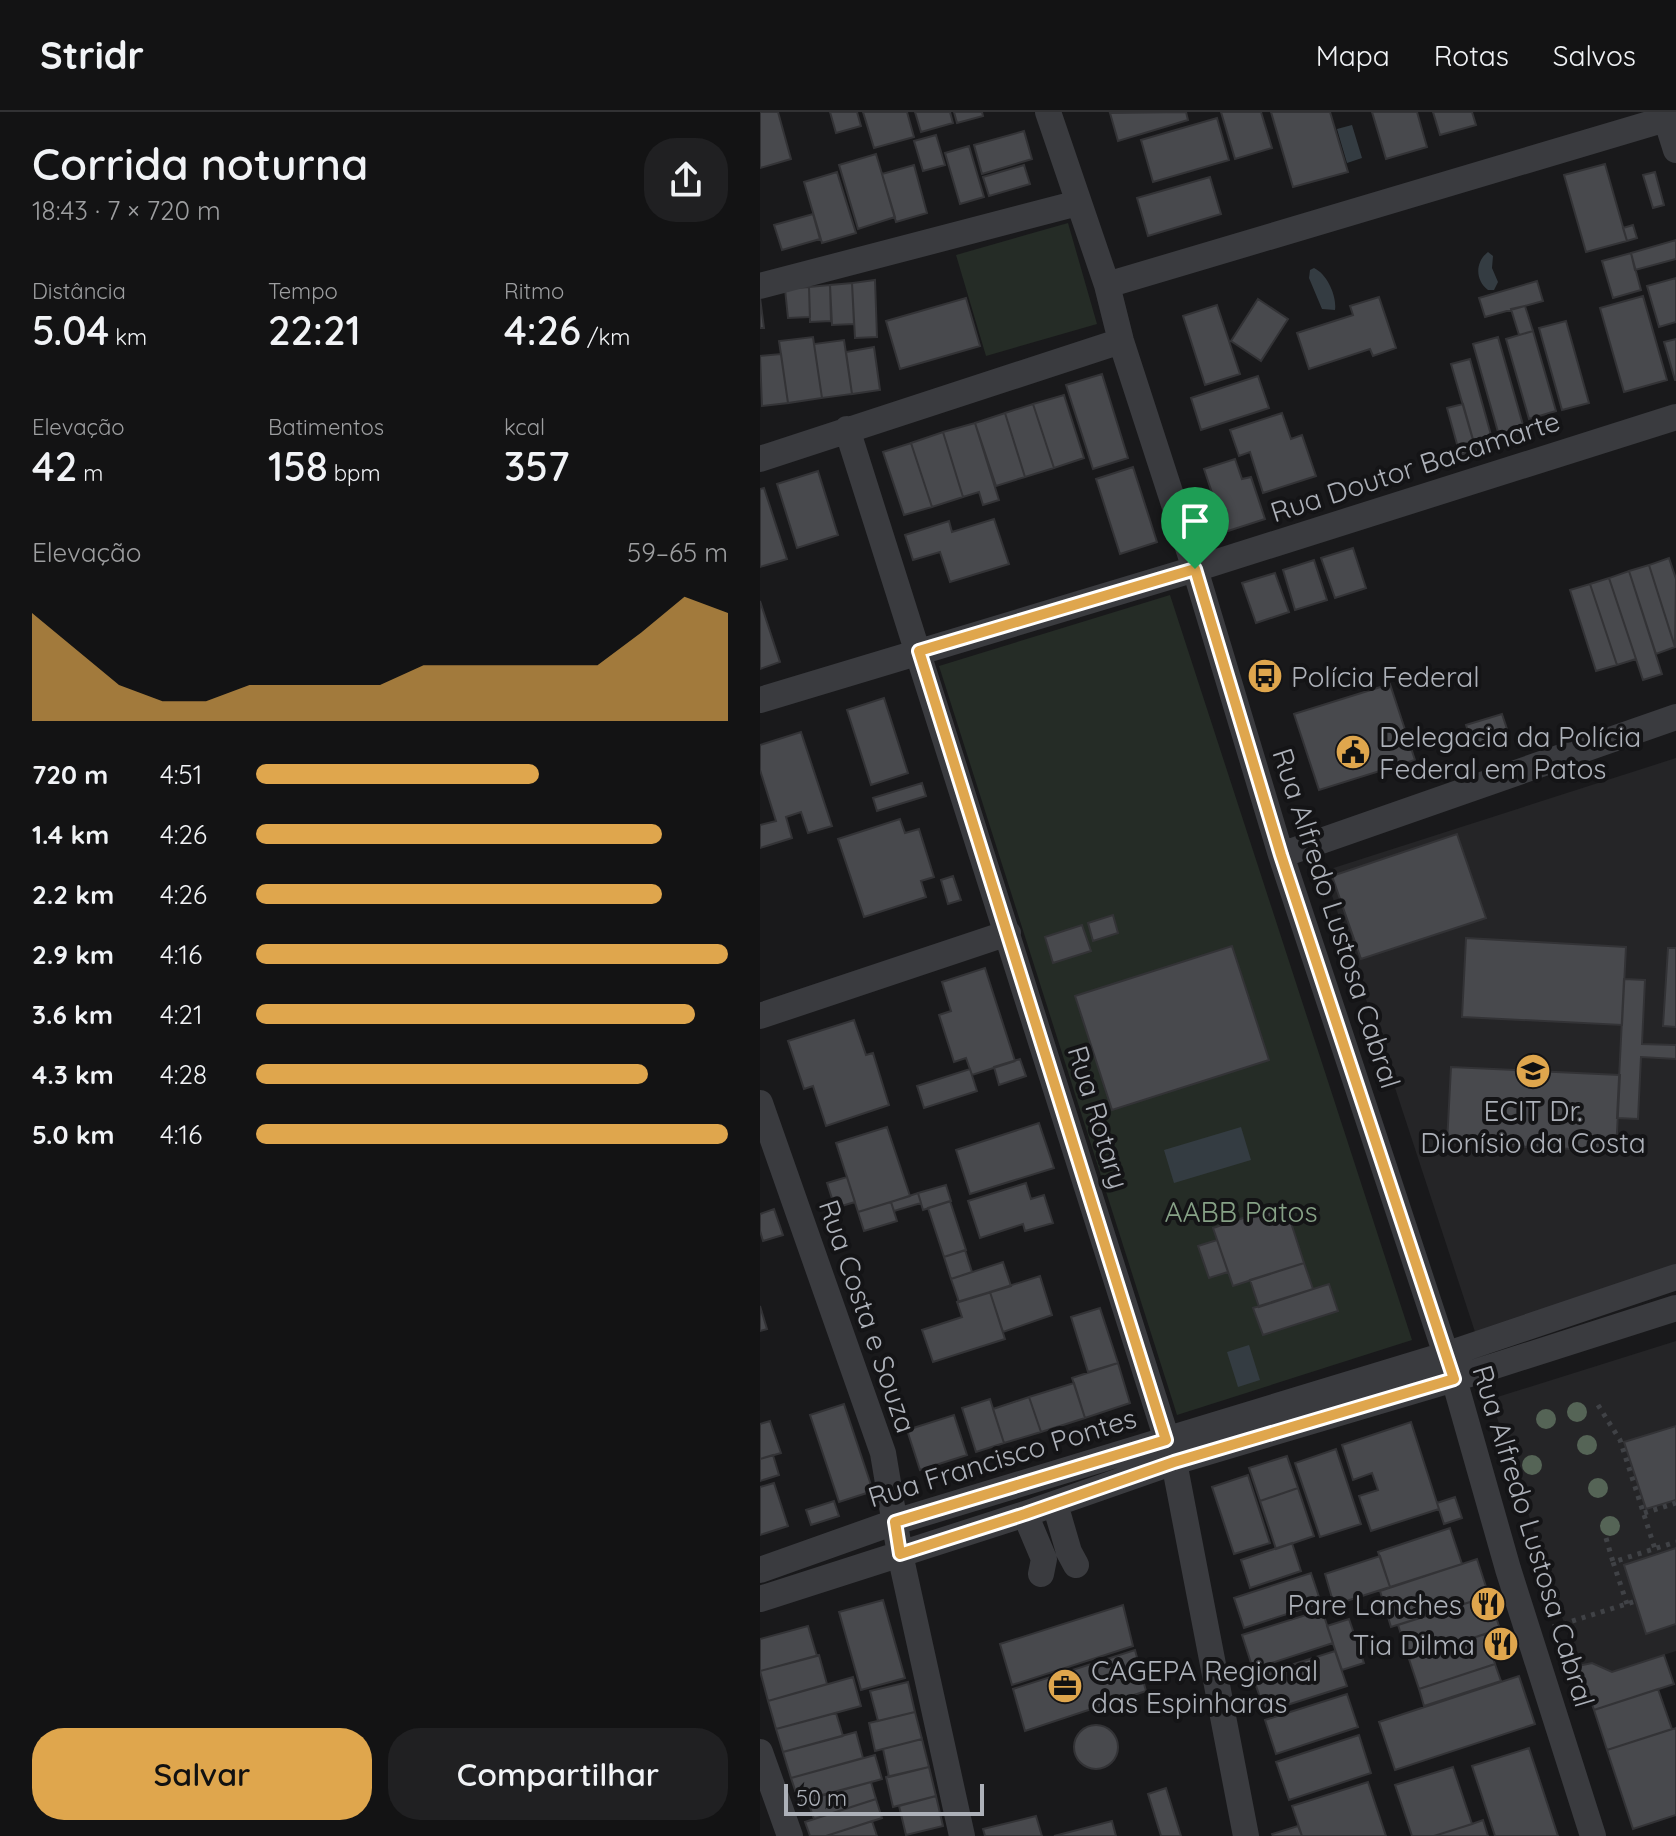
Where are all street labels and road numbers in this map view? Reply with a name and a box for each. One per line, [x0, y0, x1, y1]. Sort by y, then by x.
street label: Rua Doutor Bacamarte [1266, 403, 1564, 529]
street label: Rua Alfredo Lustosa Cabral [1265, 744, 1409, 1092]
street label: Rua Rotary [1061, 1041, 1137, 1193]
street label: Rua Costa e Souza [812, 1195, 924, 1437]
street label: Rua Alfredo Lustosa Cabral [1465, 1361, 1603, 1711]
street label: Rua Francisco Pontes [864, 1400, 1140, 1514]

